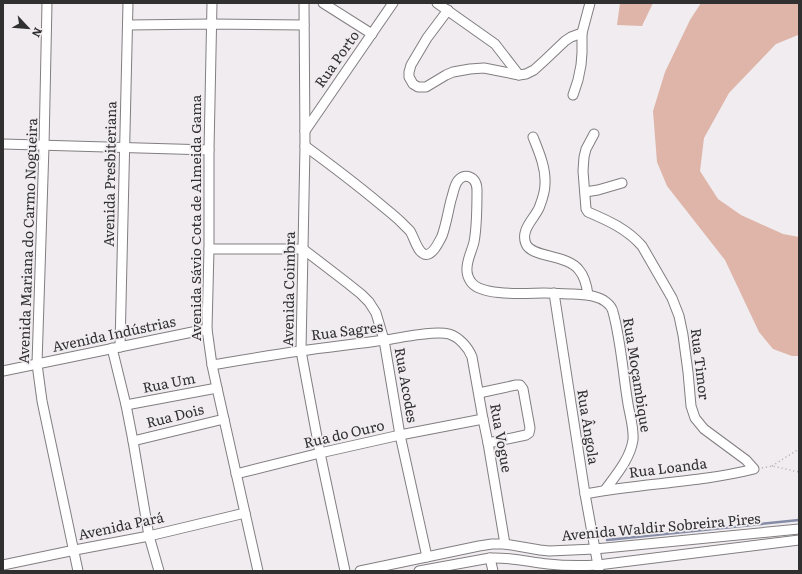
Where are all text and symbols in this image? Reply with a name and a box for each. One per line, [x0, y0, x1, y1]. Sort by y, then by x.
north arrow [8, 8, 48, 48]
text: N [29, 25, 47, 40]
street label: Rua Porto [309, 26, 363, 91]
street label: Avenida Sávio Cota de Almeida Gama [185, 94, 205, 341]
street label: Avenida Presbiteriana [98, 100, 120, 247]
street label: Avenida Mariana do Carmo Nogueira [13, 117, 41, 364]
street label: Avenida Coimbra [277, 231, 299, 347]
street label: Avenida Indústrias [50, 310, 177, 356]
street label: Rua Sagres [310, 316, 384, 344]
street label: Rua Moçambique [619, 316, 657, 434]
street label: Rua Timor [687, 327, 715, 401]
street label: Rua Acodes [391, 346, 423, 424]
street label: Rua Um [141, 367, 197, 397]
street label: Rua Ângola [573, 388, 605, 466]
street label: Rua Dois [144, 398, 206, 432]
street label: Rua Vogue [486, 402, 518, 474]
street label: Rua do Ouro [301, 414, 386, 452]
street label: Rua Loanda [628, 452, 709, 482]
street label: Avenida Pará [76, 506, 166, 544]
street label: Avenida Waldir Sobreira Pires [561, 507, 761, 545]

